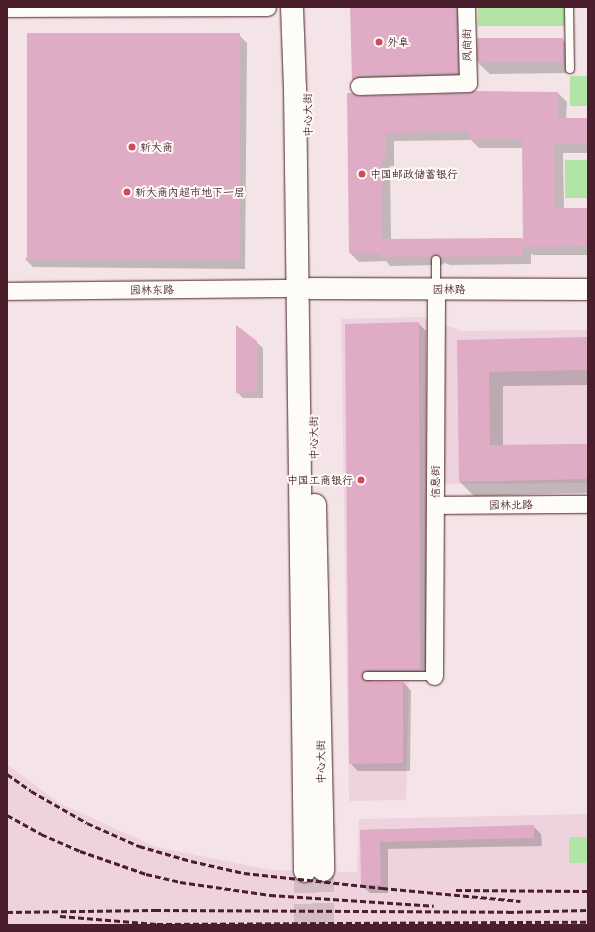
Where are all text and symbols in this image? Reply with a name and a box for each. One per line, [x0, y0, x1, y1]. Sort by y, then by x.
street label: 风尚街 [460, 28, 474, 62]
place label: 外阜 [387, 35, 409, 49]
marker: 外阜 [374, 37, 384, 47]
street label: 中心大街 [301, 93, 315, 137]
place label: 新大商 [140, 140, 173, 154]
marker: 新大商 [127, 142, 137, 152]
place label: 中国邮政储蓄银行 [370, 167, 458, 181]
marker: 中国邮政储蓄银行 [357, 169, 367, 179]
place label: 新大商内超市地下一层 [135, 185, 245, 199]
marker: 新大商内超市地下一层 [122, 187, 132, 197]
street label: 园林路 [433, 282, 465, 296]
street label: 园林东路 [130, 283, 174, 297]
street label: 中心大街 [307, 416, 321, 460]
street label: 信息街 [428, 466, 442, 498]
place label: 中国工商银行 [287, 473, 353, 487]
marker: 中国工商银行 [356, 475, 366, 485]
street label: 园林北路 [489, 498, 533, 512]
street label: 中心大街 [314, 740, 328, 784]

